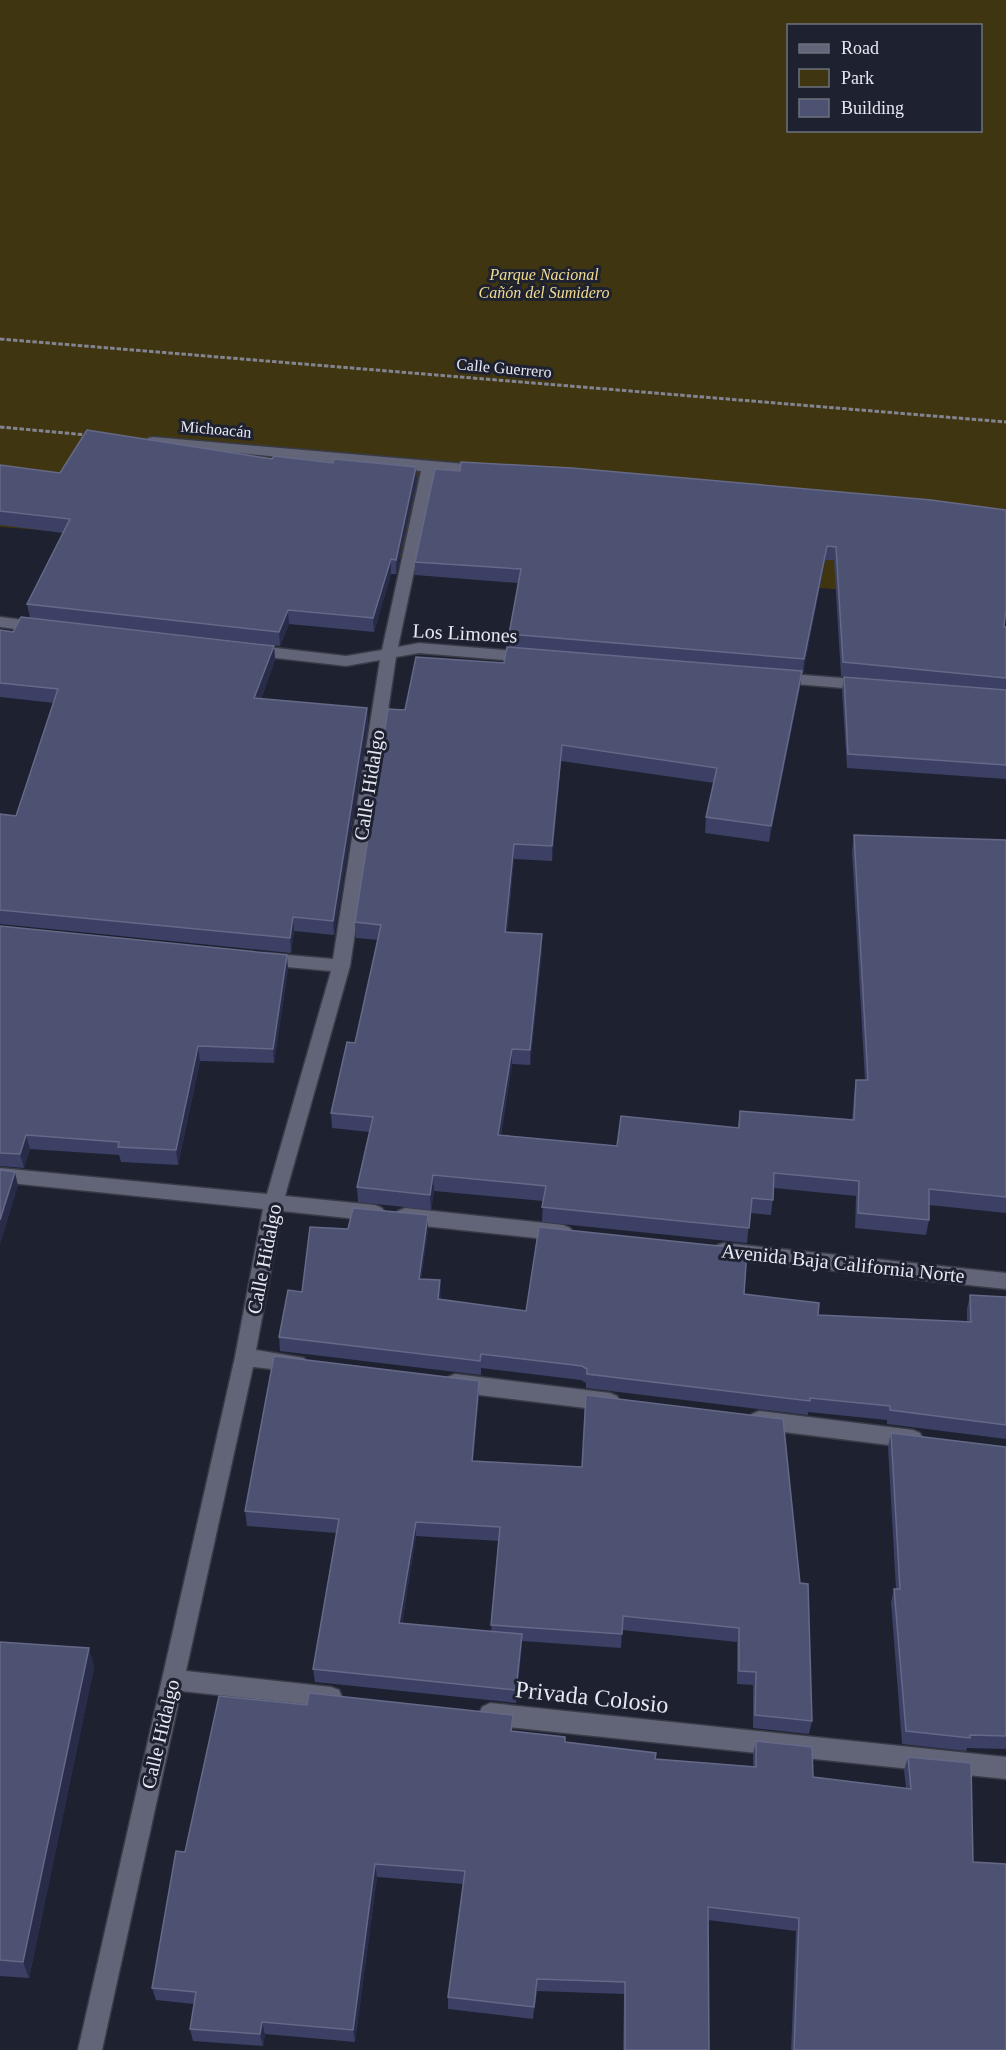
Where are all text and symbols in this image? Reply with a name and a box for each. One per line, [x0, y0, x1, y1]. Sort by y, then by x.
legend [787, 24, 982, 132]
text: Road [841, 38, 879, 58]
text: Park [841, 68, 874, 88]
text: Building [841, 98, 904, 118]
park label: Parque Nacional Cañón del Sumidero [479, 266, 609, 301]
street label: Calle Guerrero [456, 355, 552, 381]
street label: Michoacán [180, 417, 252, 441]
street label: Los Limones [412, 619, 518, 647]
street label: Calle Hidalgo [349, 728, 390, 842]
street label: Calle Hidalgo [243, 1202, 286, 1316]
street label: Avenida Baja California Norte [720, 1239, 966, 1288]
street label: Privada Colosio [514, 1676, 670, 1718]
street label: Calle Hidalgo [137, 1677, 184, 1791]

